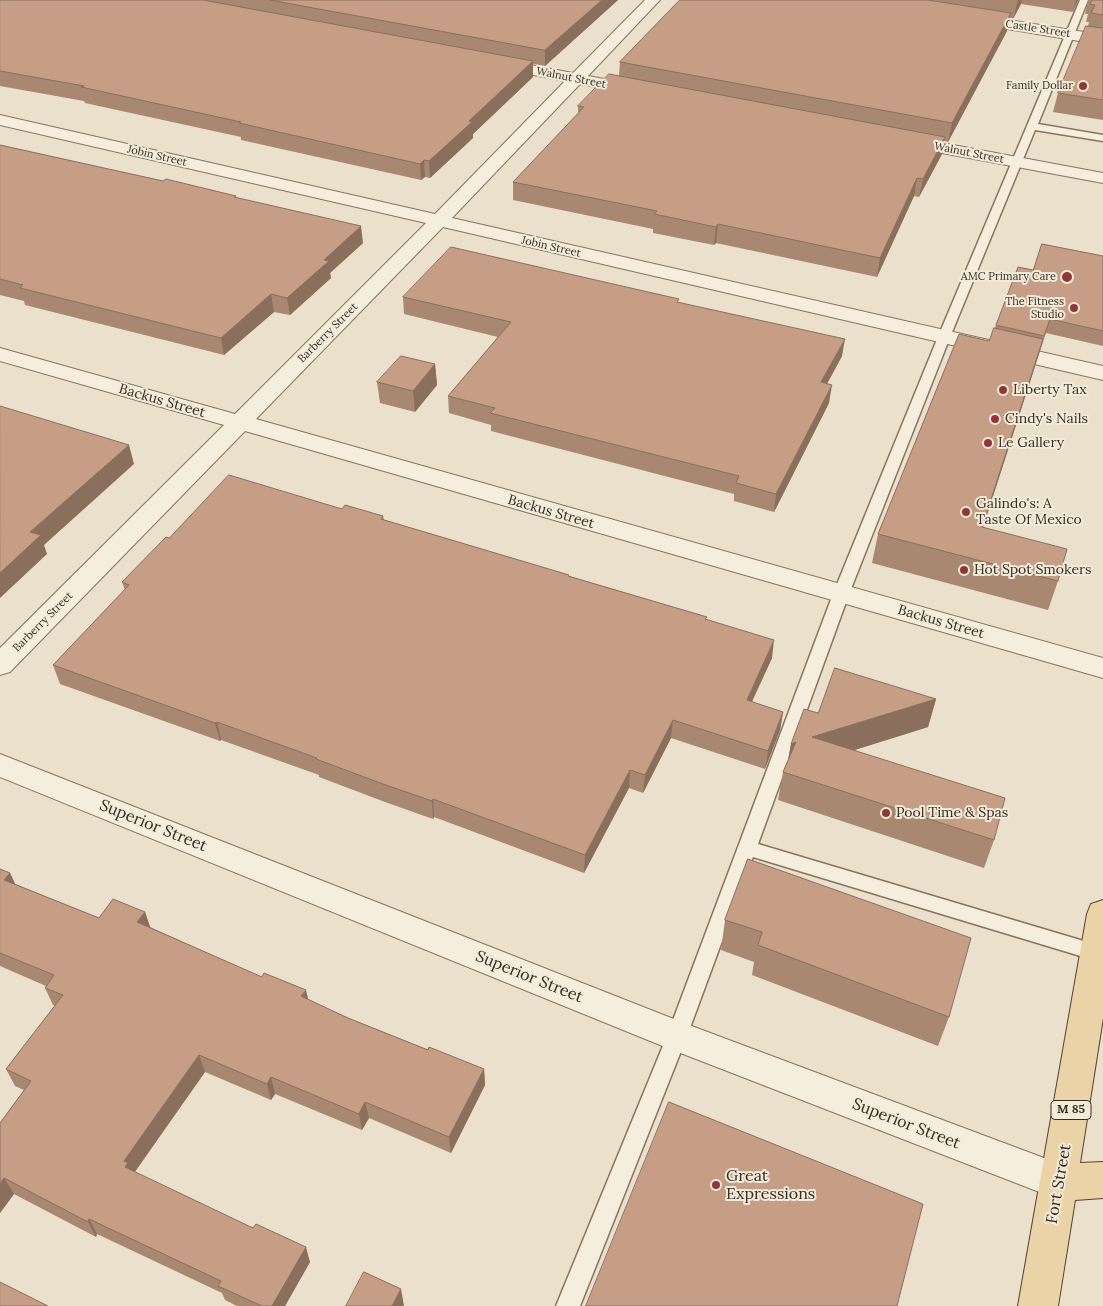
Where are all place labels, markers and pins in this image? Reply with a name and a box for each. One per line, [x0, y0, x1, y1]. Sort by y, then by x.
place label: Family Dollar [1006, 79, 1073, 93]
marker: Family Dollar [1077, 80, 1089, 92]
place label: AMC Primary Care [961, 270, 1056, 284]
marker: AMC Primary Care [1060, 270, 1074, 284]
place label: The Fitness Studio [1005, 295, 1064, 321]
marker: The Fitness Studio [1068, 302, 1080, 314]
place label: Liberty Tax [1013, 382, 1087, 398]
marker: Liberty Tax [997, 384, 1009, 396]
place label: Cindy's Nails [1005, 411, 1088, 427]
marker: Cindy's Nails [989, 413, 1001, 425]
place label: Le Gallery [998, 435, 1064, 451]
marker: Le Gallery [982, 437, 994, 449]
place label: Galindo's: A Taste Of Mexico [976, 496, 1082, 528]
marker: Galindo's: A Taste Of Mexico [960, 506, 972, 518]
place label: Hot Spot Smokers [974, 562, 1092, 578]
marker: Hot Spot Smokers [958, 564, 970, 576]
place label: Pool Time & Spas [896, 805, 1008, 821]
marker: Pool Time & Spas [880, 807, 892, 819]
place label: Great Expressions [726, 1166, 815, 1204]
marker: Great Expressions [710, 1179, 722, 1191]

